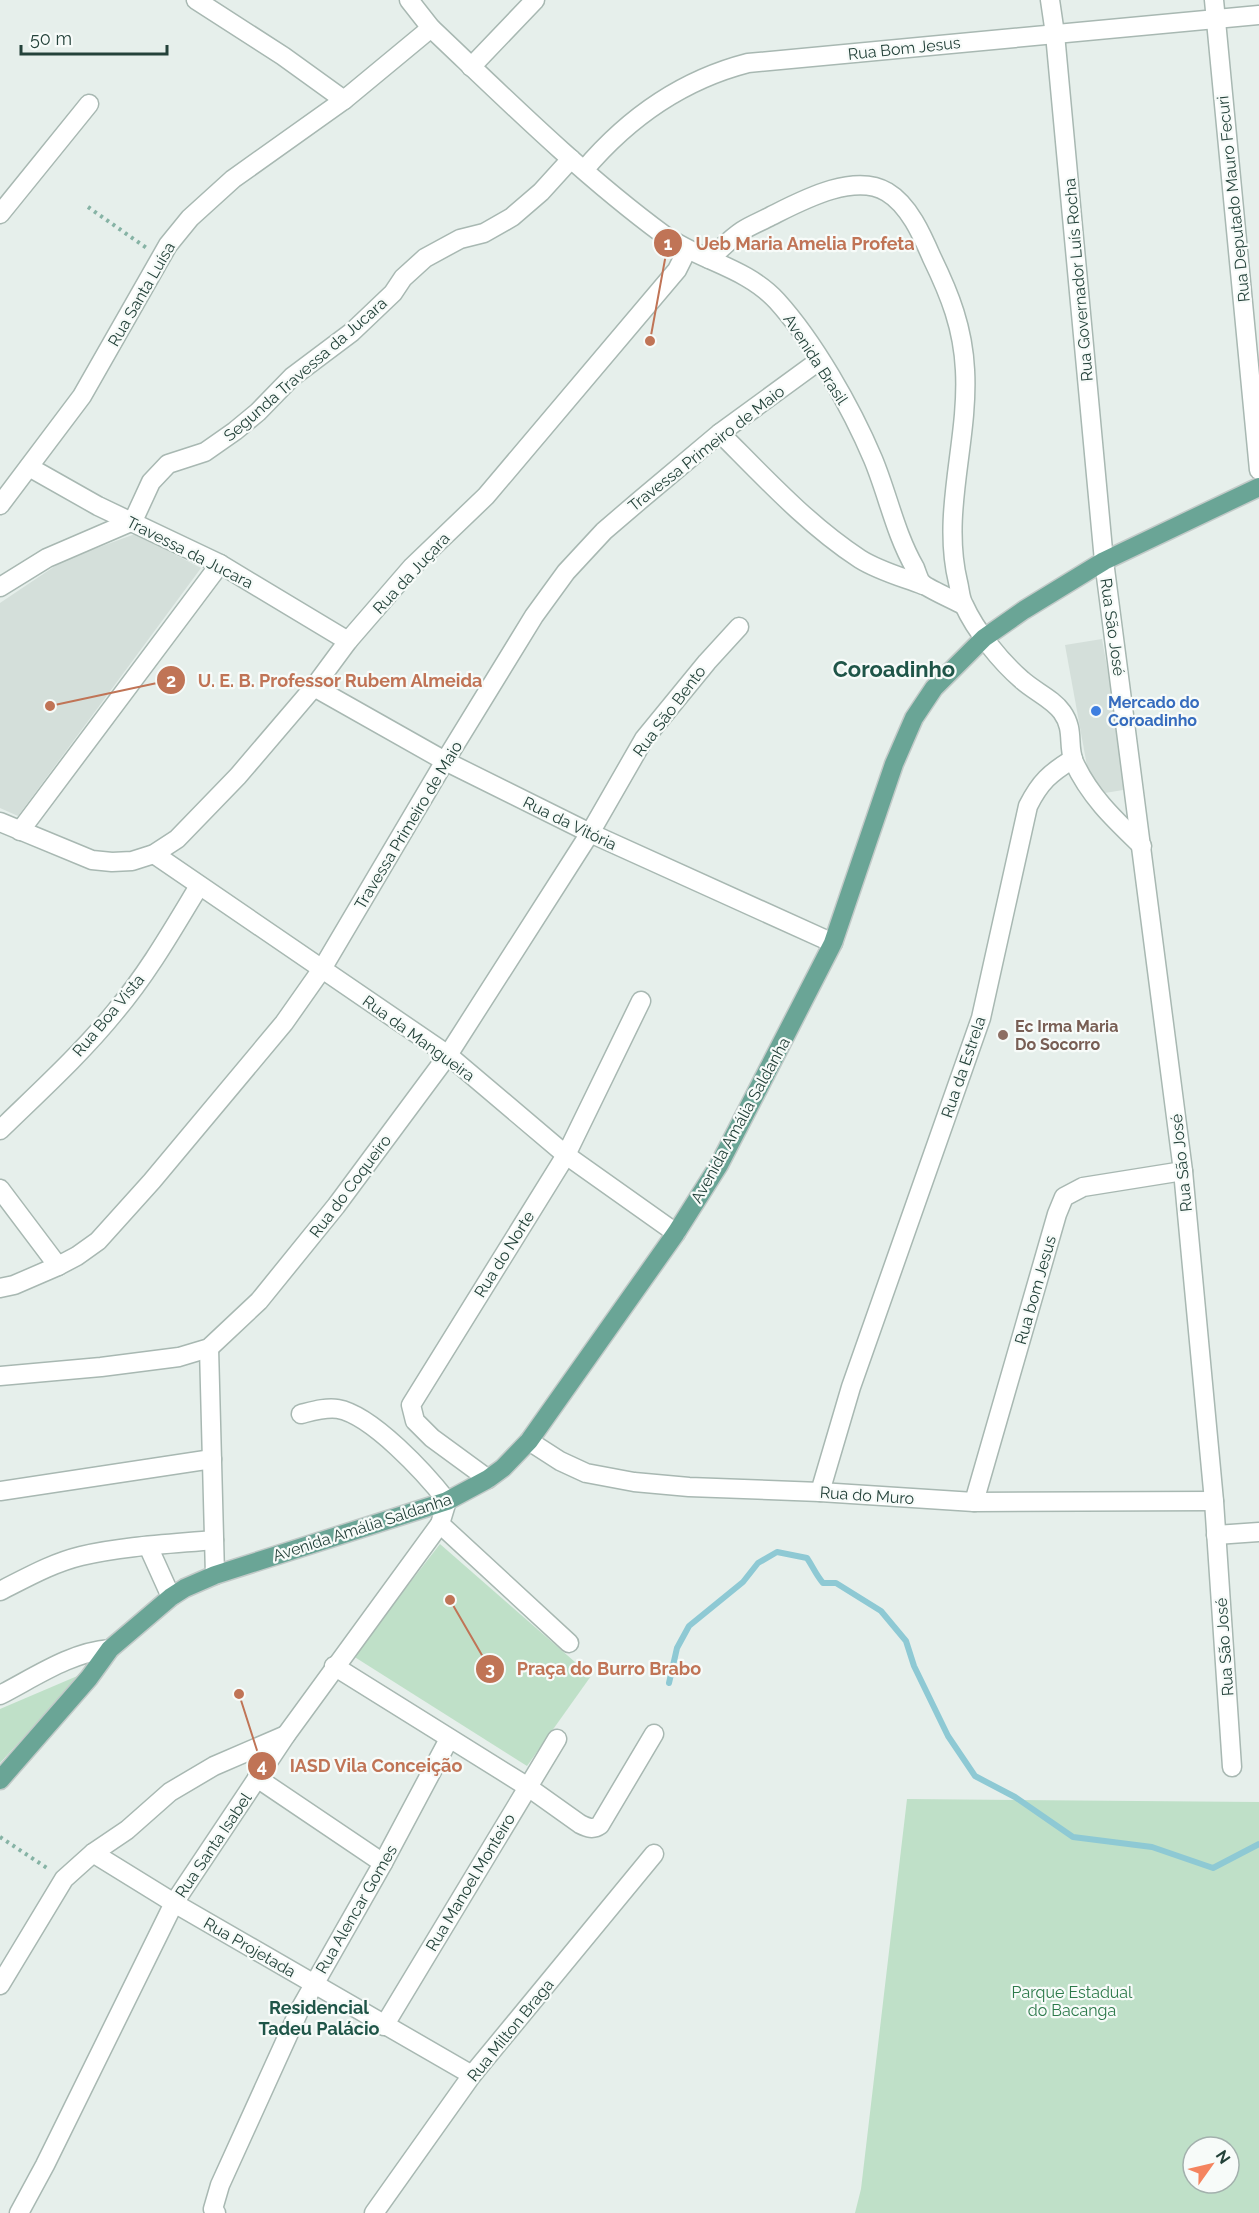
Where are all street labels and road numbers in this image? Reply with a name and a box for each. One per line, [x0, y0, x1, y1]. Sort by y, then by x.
street label: Rua Bom Jesus [847, 33, 962, 64]
street label: Rua Deputado Mauro Fecuri [1213, 95, 1254, 303]
street label: Rua Governador Luís Rocha [1060, 177, 1097, 382]
street label: Rua Santa Luísa [104, 239, 179, 350]
street label: Segunda Travessa da Jucara [220, 293, 391, 445]
street label: Avenida Brasil [779, 310, 852, 409]
street label: Travessa Primeiro de Maio [624, 382, 788, 515]
street label: Travessa da Jucara [123, 512, 256, 593]
street label: Rua da Juçara [369, 529, 454, 618]
street label: Rua São José [1096, 577, 1129, 677]
street label: Rua São Bento [629, 662, 710, 760]
street label: Travessa Primeiro de Maio [351, 738, 466, 913]
street label: Rua da Vitória [520, 793, 620, 854]
street label: Rua Boa Vista [69, 970, 148, 1060]
street label: Rua da Mangueira [359, 991, 478, 1085]
street label: Rua da Estrela [937, 1014, 990, 1120]
street label: Avenida Amália Saldanha [687, 1034, 794, 1207]
street label: Rua São José [1167, 1113, 1196, 1213]
street label: Rua do Coqueiro [306, 1131, 395, 1241]
street label: Rua do Norte [470, 1208, 538, 1301]
street label: Rua bom Jesus [1011, 1233, 1060, 1347]
street label: Rua do Muro [819, 1483, 915, 1508]
street label: Avenida Amália Saldanha [270, 1490, 454, 1565]
street label: Rua São José [1212, 1597, 1237, 1697]
street label: Rua Santa Isabel [171, 1789, 256, 1901]
street label: Rua Manoel Monteiro [422, 1810, 519, 1954]
street label: Rua Alencar Gomes [312, 1841, 401, 1977]
street label: Rua Projetada [200, 1913, 299, 1981]
street label: Rua Milton Braga [463, 1975, 557, 2085]

